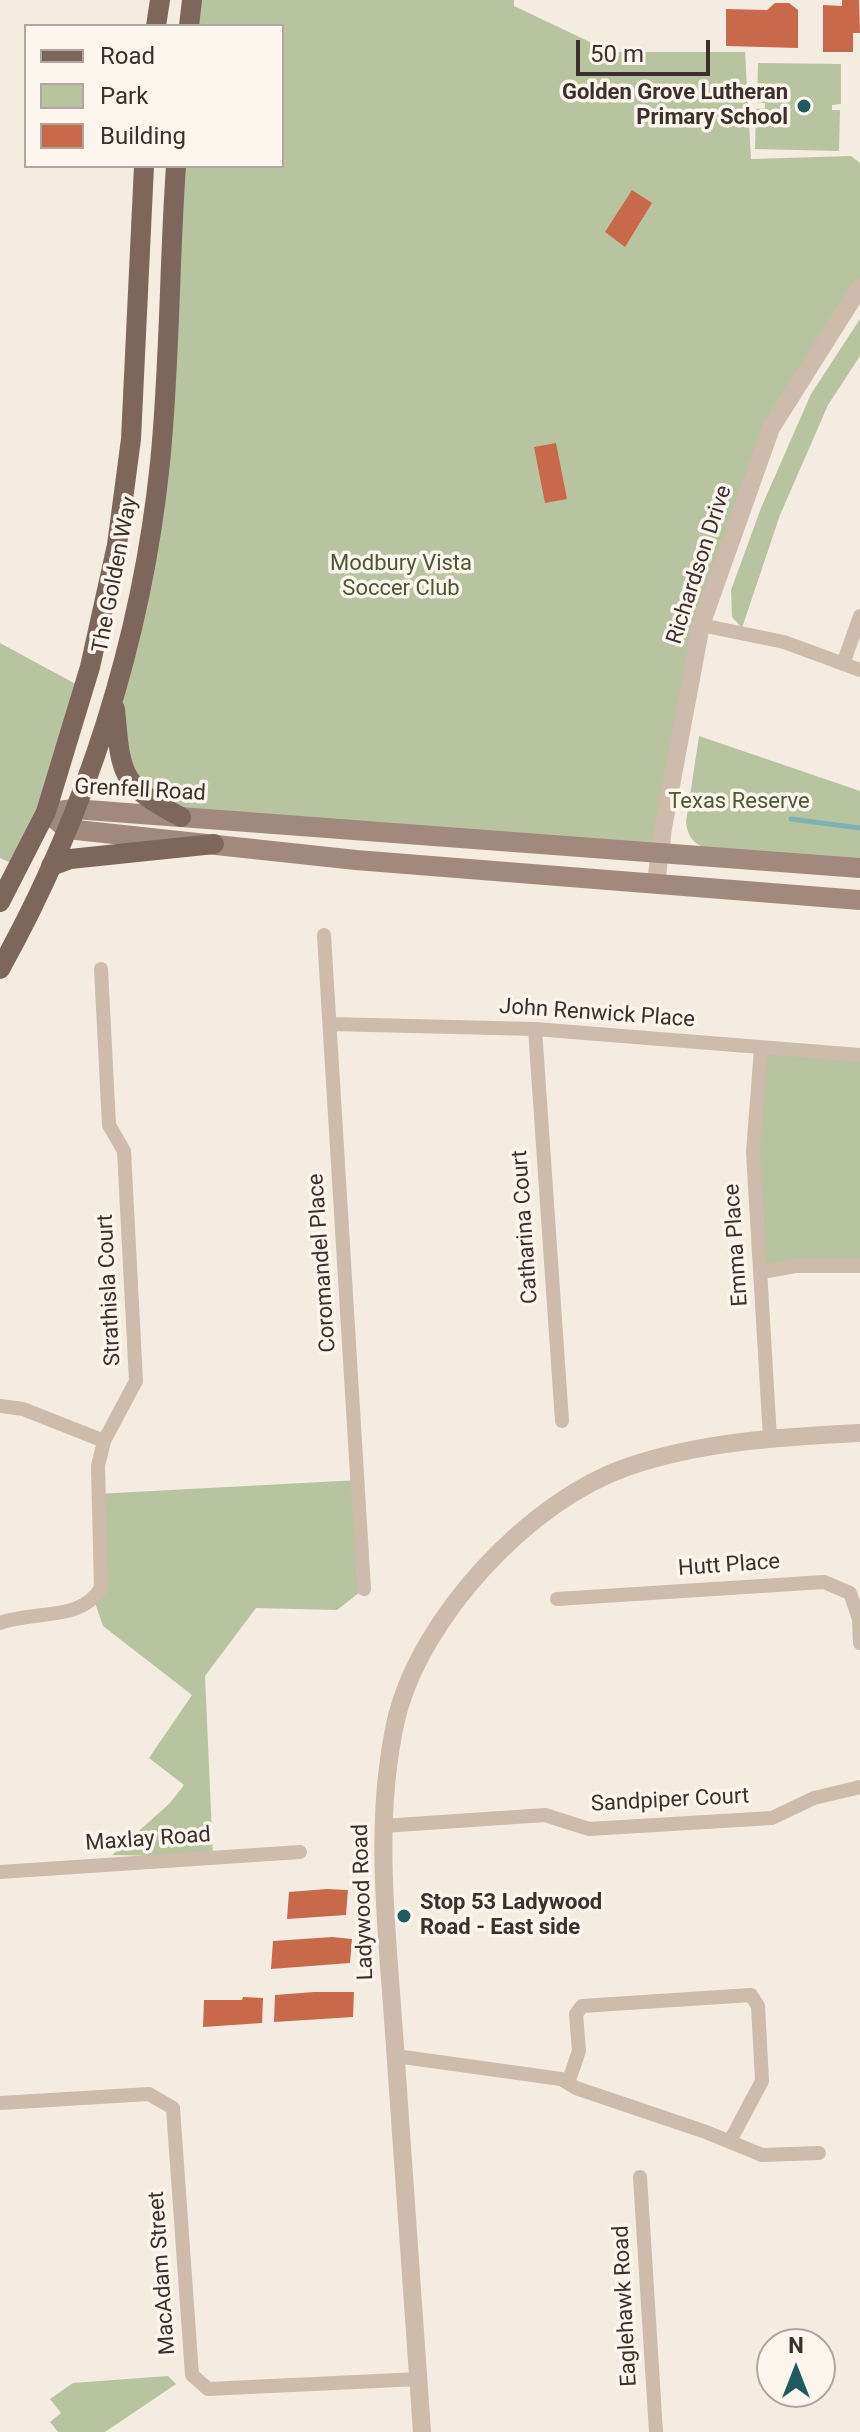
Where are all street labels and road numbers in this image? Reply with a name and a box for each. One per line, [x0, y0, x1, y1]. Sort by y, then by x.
street label: Richardson Drive [662, 482, 738, 648]
street label: The Golden Way [88, 495, 144, 655]
street label: Grenfell Road [74, 774, 206, 808]
street label: John Renwick Place [498, 994, 696, 1034]
street label: Catharina Court [507, 1149, 545, 1305]
street label: Coromandel Place [304, 1173, 342, 1353]
street label: Emma Place [720, 1183, 754, 1307]
street label: Strathisla Court [93, 1213, 127, 1367]
street label: Hutt Place [677, 1549, 781, 1583]
street label: Sandpiper Court [590, 1784, 750, 1818]
street label: Maxlay Road [84, 1822, 212, 1858]
street label: Ladywood Road [348, 1823, 380, 1981]
street label: MacAdam Street [144, 2190, 182, 2356]
street label: Eaglehawk Road [609, 2225, 643, 2387]

